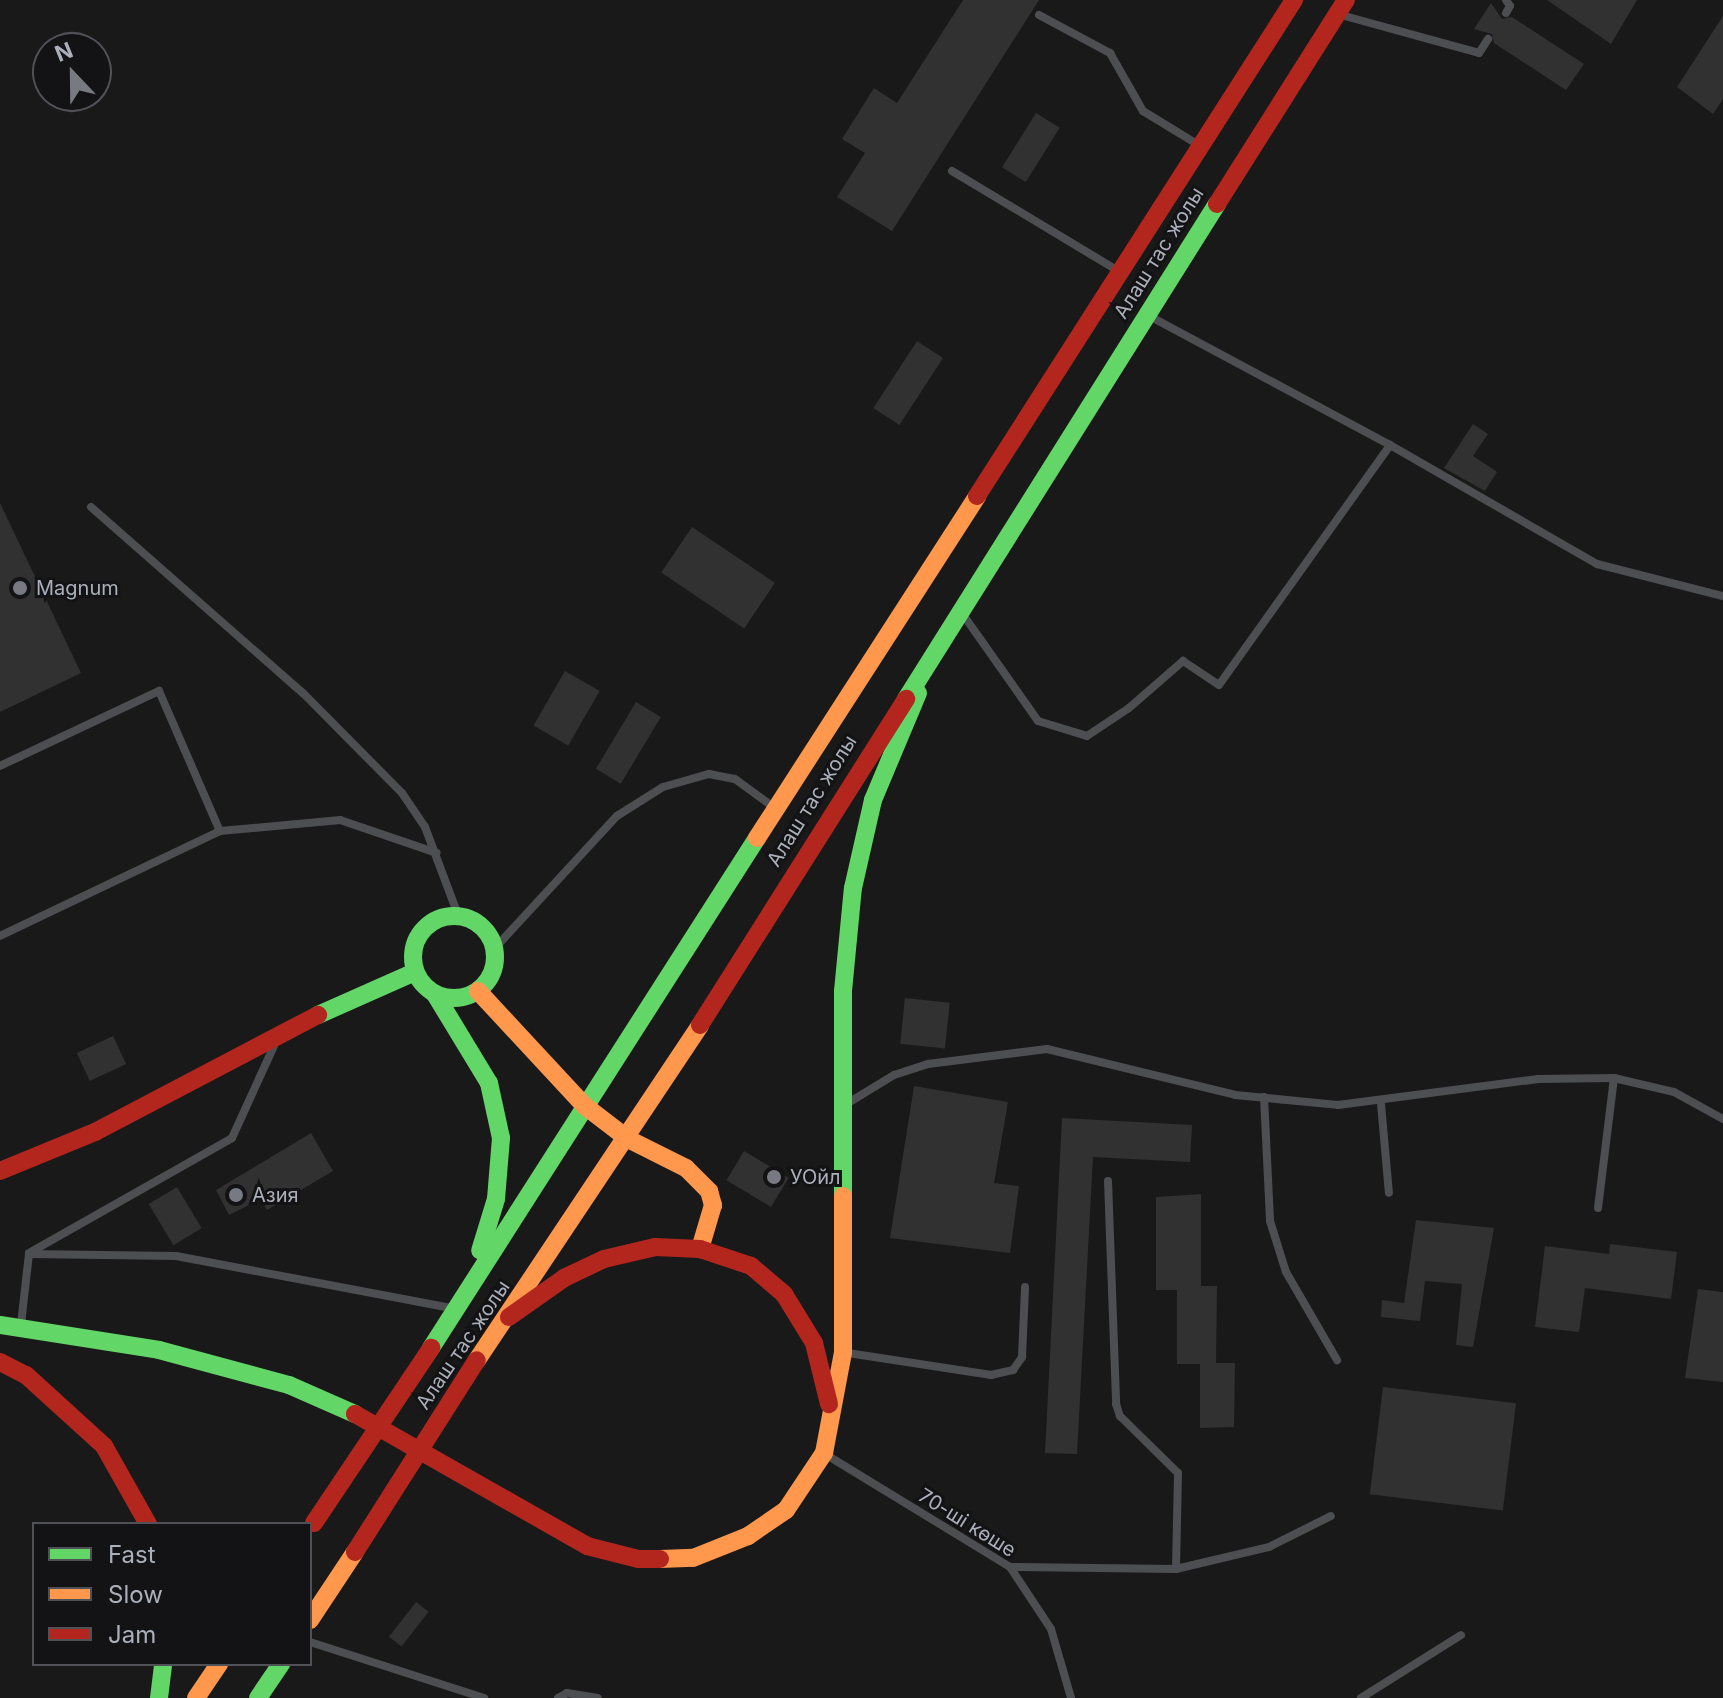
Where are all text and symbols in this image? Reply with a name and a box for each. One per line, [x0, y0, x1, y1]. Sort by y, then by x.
north arrow [32, 32, 112, 112]
text: N [51, 36, 76, 67]
street label: Алаш тас жолы [1109, 183, 1209, 323]
place label: Magnum [36, 576, 119, 600]
marker: Magnum [11, 579, 29, 597]
street label: Алаш тас жолы [762, 731, 862, 871]
place label: УОйл [790, 1165, 841, 1189]
marker: УОйл [765, 1168, 783, 1186]
place label: Азия [252, 1183, 299, 1207]
marker: Азия [227, 1186, 245, 1204]
street label: Алаш тас жолы [411, 1276, 515, 1414]
street label: 70-ші көше [914, 1484, 1020, 1562]
legend [32, 1522, 312, 1666]
text: Fast [108, 1540, 156, 1569]
text: Slow [108, 1580, 163, 1609]
text: Jam [108, 1620, 156, 1649]

